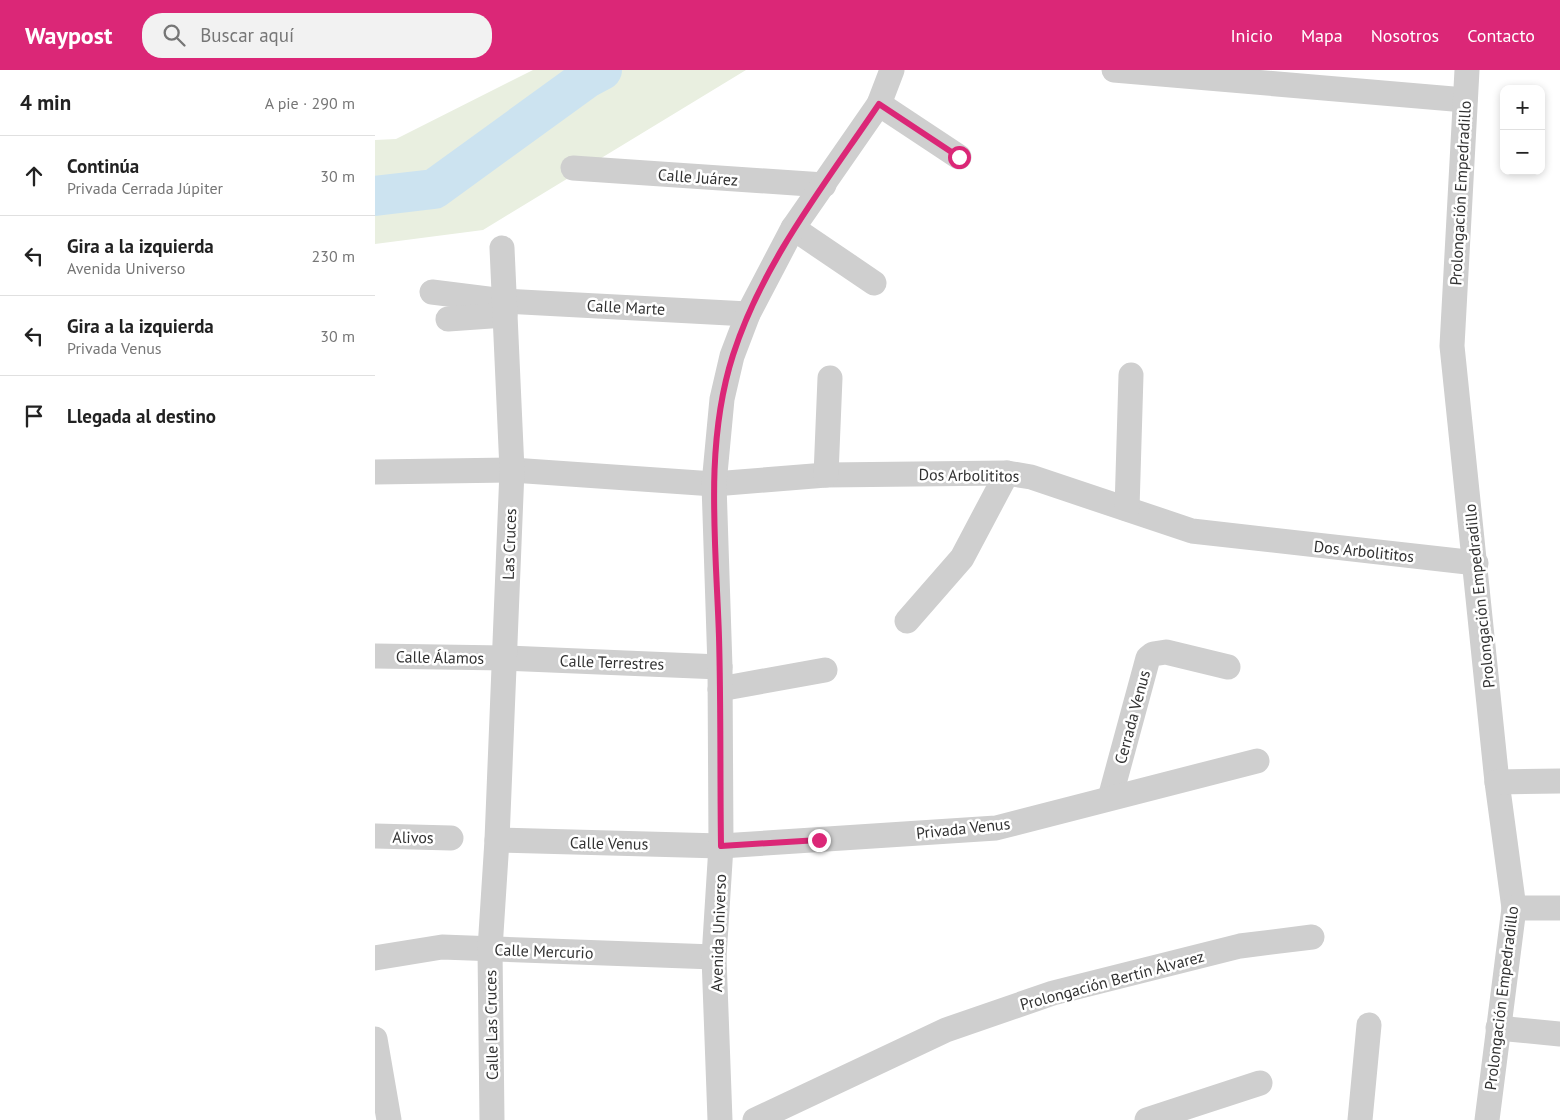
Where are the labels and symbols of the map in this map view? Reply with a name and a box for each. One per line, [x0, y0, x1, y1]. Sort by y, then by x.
street label: Prolongación Empedradillo [1445, 100, 1475, 286]
route start [948, 146, 971, 169]
street label: Calle Juárez [657, 164, 739, 190]
street label: Calle Marte [586, 295, 666, 319]
street label: Dos Arbolititos [918, 464, 1020, 486]
street label: Prolongación Empedradillo [1459, 503, 1499, 689]
street label: Las Cruces [498, 508, 520, 580]
street label: Dos Arbolititos [1313, 536, 1415, 566]
street label: Calle Álamos [396, 646, 485, 668]
street label: Calle Terrestres [559, 650, 665, 674]
street label: Cerrada Venus [1110, 668, 1154, 766]
street label: Privada Venus [915, 813, 1011, 843]
street label: Alivos [392, 827, 434, 847]
route end [808, 829, 831, 852]
street label: Calle Venus [570, 832, 649, 854]
street label: Avenida Universo [706, 874, 730, 992]
street label: Prolongación Empedradillo [1480, 905, 1522, 1091]
street label: Calle Mercurio [494, 939, 594, 963]
street label: Prolongación Bertín Álvarez [1018, 946, 1206, 1014]
street label: Calle Las Cruces [480, 970, 502, 1080]

